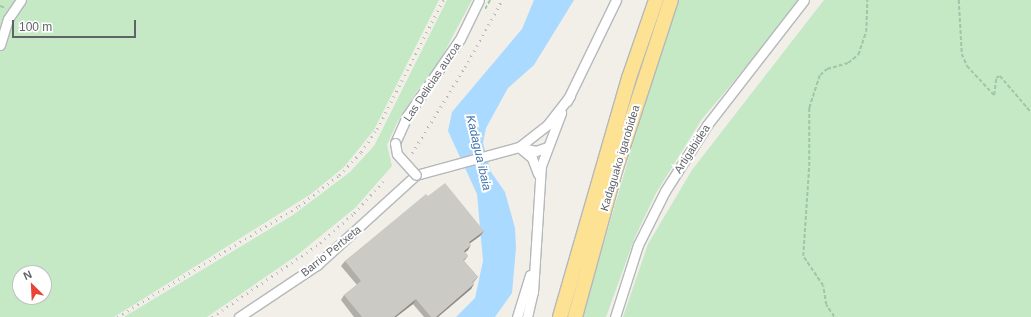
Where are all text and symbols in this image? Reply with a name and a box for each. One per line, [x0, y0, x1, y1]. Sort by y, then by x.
scale bar [14, 12, 138, 38]
text: 100 m [19, 20, 52, 34]
street label: Las Delicias auzoa [401, 40, 463, 124]
street label: Kadaguako igarobidea [598, 103, 642, 213]
water label: Kadagua ibaia [462, 114, 494, 192]
street label: Artigabidea [671, 122, 713, 176]
street label: Barrio Pertxeta [298, 223, 364, 279]
north arrow [12, 265, 52, 305]
text: N [21, 268, 34, 282]

